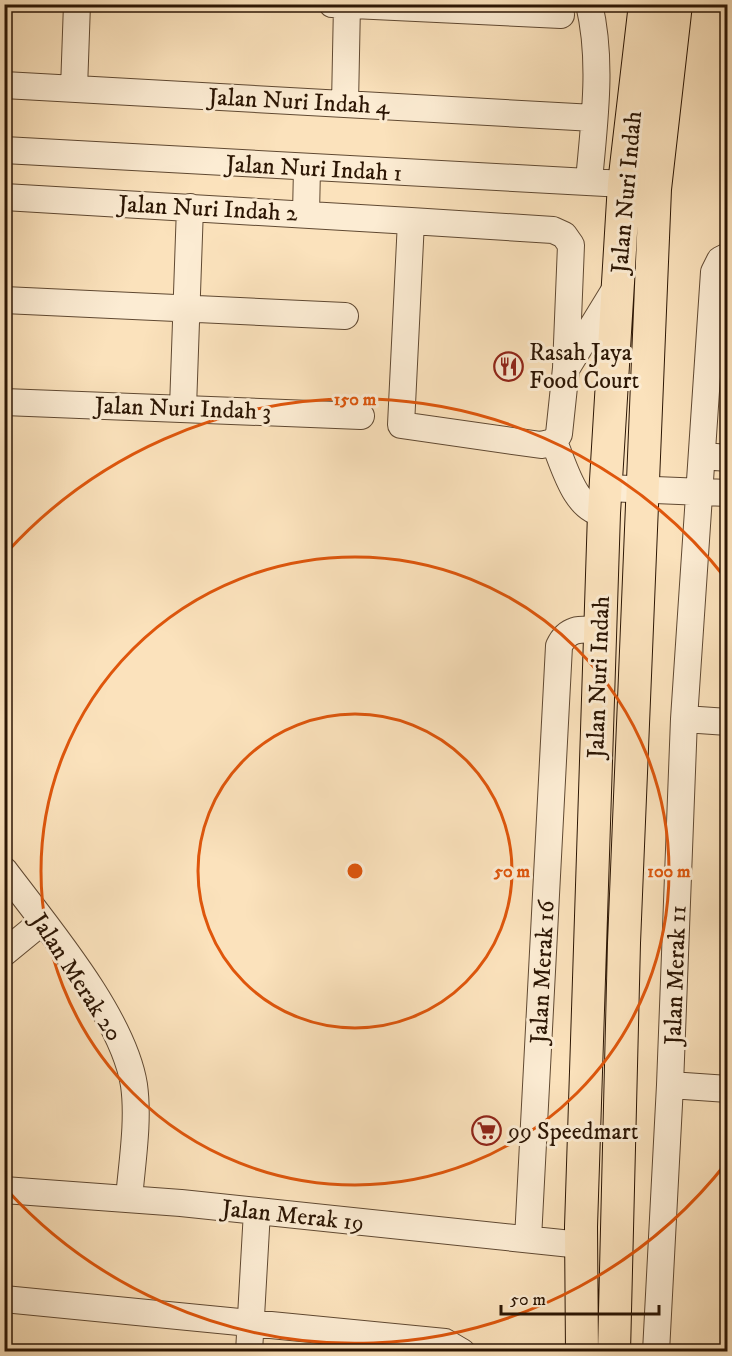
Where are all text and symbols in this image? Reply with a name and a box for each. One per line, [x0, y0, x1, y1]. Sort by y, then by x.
street label: Jalan Nuri Indah 4 [206, 82, 392, 122]
street label: Jalan Nuri Indah [605, 109, 649, 276]
street label: Jalan Nuri Indah 1 [223, 149, 403, 189]
street label: Jalan Nuri Indah 2 [116, 189, 299, 229]
place label: Rasah Jaya Food Court [529, 338, 640, 396]
restaurant icon: Rasah Jaya Food Court [492, 350, 524, 382]
text: 150 m [334, 389, 377, 411]
street label: Jalan Nuri Indah 3 [92, 391, 272, 427]
street label: Jalan Nuri Indah [581, 595, 617, 761]
centre of rings [345, 861, 365, 881]
text: 50 m [493, 861, 530, 883]
text: 100 m [647, 861, 691, 883]
street label: Jalan Merak 16 [524, 898, 562, 1046]
street label: Jalan Merak 11 [659, 905, 693, 1047]
street label: Jalan Merak 20 [23, 906, 129, 1047]
supermarket icon: 99 Speedmart [471, 1115, 503, 1147]
place label: 99 Speedmart [507, 1117, 639, 1147]
street label: Jalan Merak 19 [218, 1193, 365, 1238]
scale bar [501, 1278, 658, 1316]
text: 50 m [510, 1289, 546, 1311]

